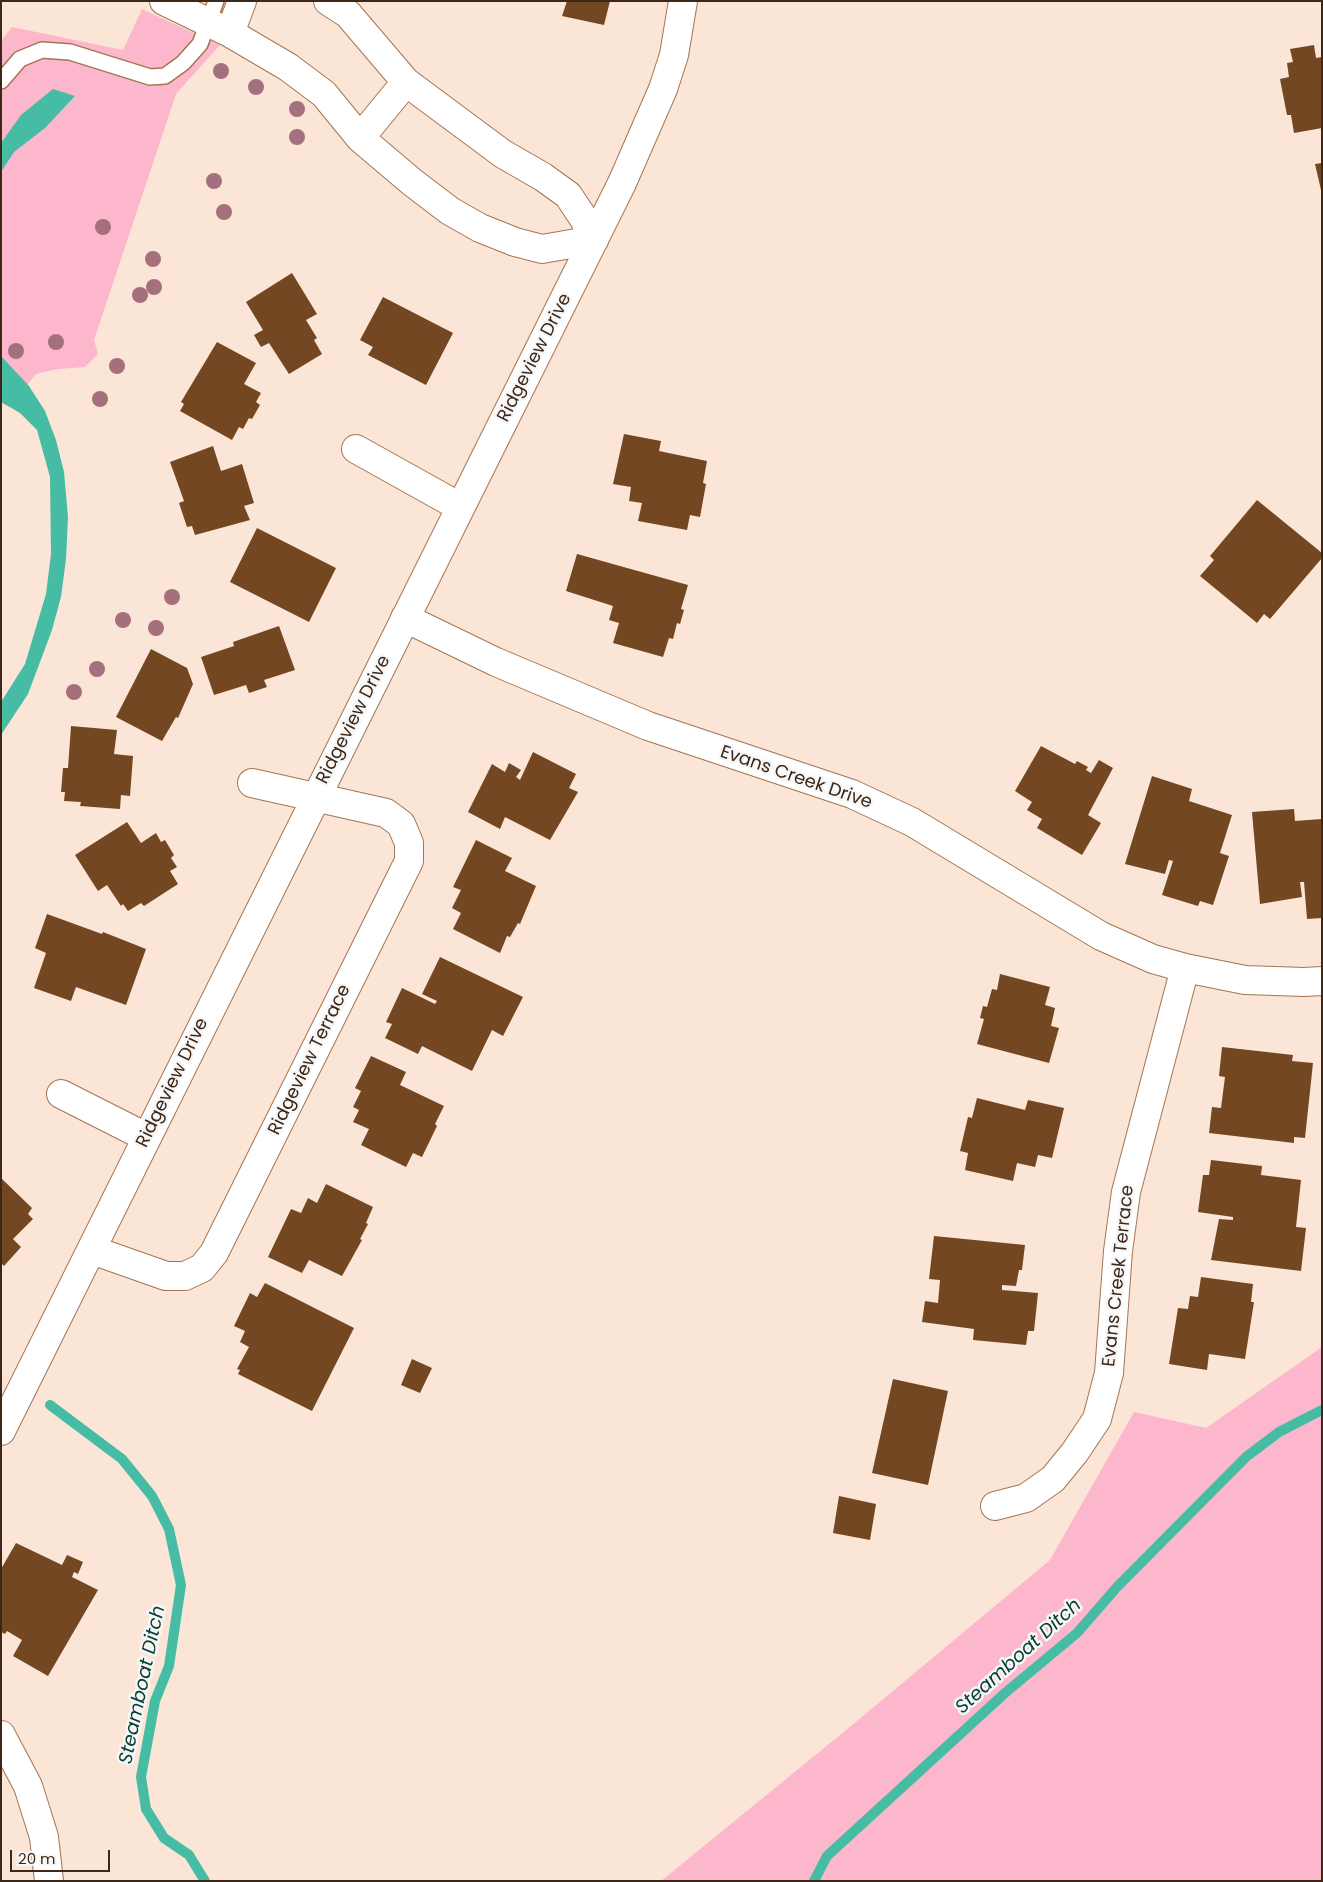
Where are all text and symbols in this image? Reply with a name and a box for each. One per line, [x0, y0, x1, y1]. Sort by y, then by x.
street label: Ridgeview Drive [493, 290, 577, 426]
street label: Ridgeview Drive [312, 652, 396, 788]
street label: Evans Creek Drive [717, 742, 875, 814]
street label: Ridgeview Terrace [264, 981, 356, 1139]
street label: Ridgeview Drive [132, 1015, 214, 1151]
street label: Evans Creek Terrace [1099, 1184, 1139, 1368]
water label: Steamboat Ditch [951, 1595, 1087, 1719]
water label: Steamboat Ditch [115, 1604, 171, 1766]
scale bar [12, 1840, 112, 1872]
text: 20 m [18, 1848, 56, 1869]

